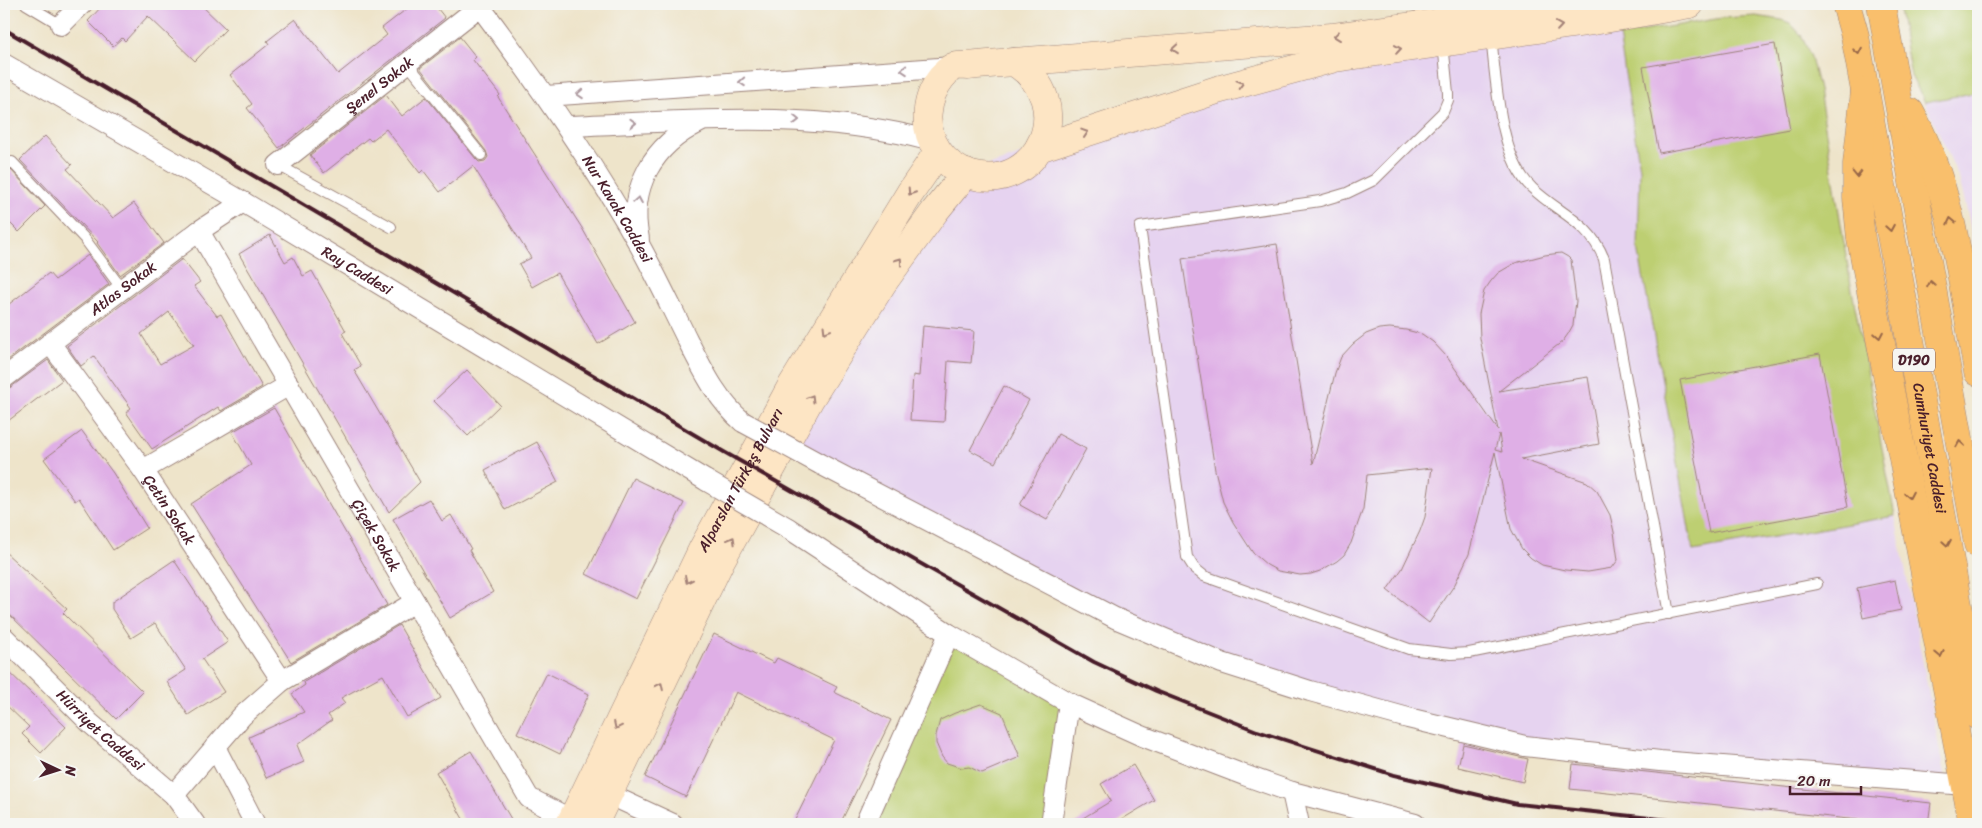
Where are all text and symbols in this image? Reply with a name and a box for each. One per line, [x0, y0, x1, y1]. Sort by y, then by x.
one-way arrow [1555, 21, 1563, 32]
one-way arrow [1332, 30, 1340, 41]
one-way arrow [1171, 43, 1179, 54]
one-way arrow [1394, 44, 1402, 55]
one-way arrow [1852, 46, 1862, 55]
street label: Şenel Sokak [339, 49, 420, 121]
one-way arrow [900, 65, 908, 76]
one-way arrow [738, 76, 746, 87]
one-way arrow [1235, 79, 1244, 90]
one-way arrow [576, 88, 584, 99]
one-way arrow [792, 115, 800, 126]
one-way arrow [629, 118, 637, 129]
one-way arrow [1080, 129, 1088, 139]
street label: Nur Kavak Caddesi [575, 150, 660, 268]
one-way arrow [1852, 171, 1862, 179]
one-way arrow [907, 187, 917, 196]
one-way arrow [633, 196, 643, 205]
one-way arrow [1946, 217, 1957, 226]
one-way arrow [1885, 224, 1895, 232]
street label: Ray Caddesi [316, 239, 398, 303]
street label: Atlas Sokak [83, 254, 162, 323]
one-way arrow [893, 257, 902, 267]
one-way arrow [1927, 280, 1937, 288]
one-way arrow [822, 325, 832, 334]
one-way arrow [1873, 331, 1883, 340]
road number: D190 [1893, 348, 1935, 372]
street label: Cumhuriyet Caddesi [1905, 381, 1954, 516]
one-way arrow [804, 394, 814, 403]
street label: Alparslan Türkeş Bulvarı [690, 403, 790, 558]
one-way arrow [1956, 440, 1966, 448]
street label: Çetin Sokak [136, 469, 203, 551]
one-way arrow [1904, 490, 1914, 499]
street label: Çiçek Sokak [344, 494, 408, 577]
one-way arrow [726, 536, 736, 545]
one-way arrow [1941, 538, 1952, 547]
one-way arrow [683, 575, 694, 584]
one-way arrow [1934, 650, 1944, 659]
one-way arrow [654, 682, 665, 691]
street label: Hürriyet Caddesi [50, 683, 151, 778]
one-way arrow [613, 721, 624, 730]
north arrow [32, 746, 82, 796]
scale bar [1790, 763, 1861, 795]
text: N [58, 764, 83, 777]
text: 20 m [1797, 768, 1831, 794]

